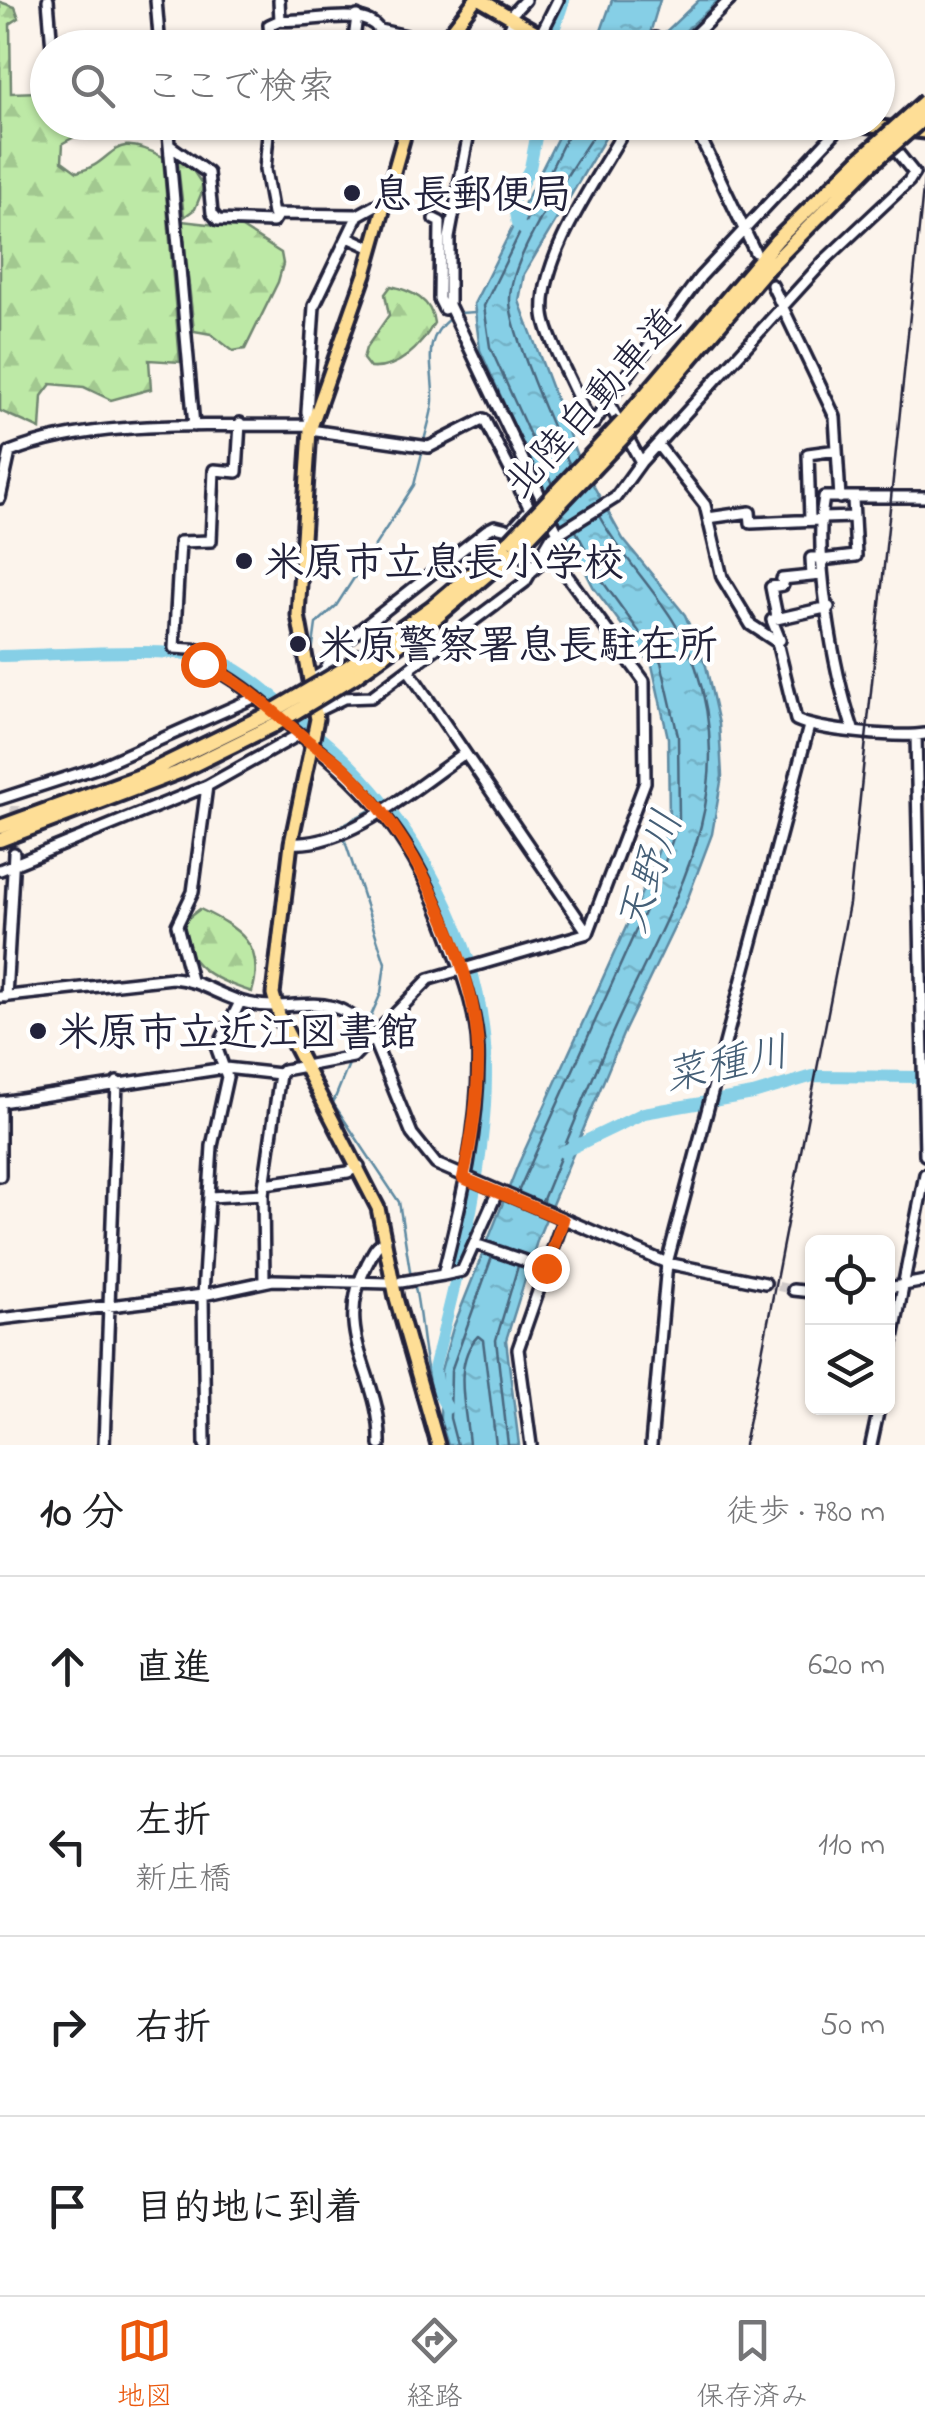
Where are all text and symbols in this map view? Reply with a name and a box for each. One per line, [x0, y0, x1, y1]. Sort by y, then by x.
search box [30, 30, 895, 140]
icon: search [65, 58, 120, 113]
text: ここで検索 [145, 61, 335, 117]
place label: 息長郵便局 [372, 168, 572, 227]
marker: 息長郵便局 [341, 182, 363, 204]
street label: 北陸自動車道 [492, 296, 697, 514]
place label: 米原市立息長小学校 [264, 536, 624, 595]
marker: 米原市立息長小学校 [233, 550, 255, 572]
place label: 米原警察署息長駐在所 [318, 619, 718, 678]
marker: 米原警察署息長駐在所 [287, 633, 309, 655]
route start [181, 642, 227, 688]
water label: 天野川 [604, 803, 701, 942]
place label: 米原市立近江図書館 [58, 1006, 418, 1065]
marker: 米原市立近江図書館 [27, 1020, 49, 1042]
water label: 菜種川 [659, 1023, 795, 1109]
map controls [805, 1235, 895, 1415]
button: locate [805, 1235, 895, 1325]
route end [524, 1246, 570, 1292]
button: layers [805, 1325, 895, 1415]
text: 10 分 [40, 1484, 124, 1545]
text: 徒歩 · 780 m [726, 1490, 885, 1537]
icon: ahead [40, 1639, 95, 1694]
text: 直進 [135, 1642, 211, 1698]
text: 620 m [808, 1643, 885, 1690]
text: 左折 [135, 1795, 211, 1851]
icon: left [40, 1819, 95, 1874]
text: 110 m [818, 1823, 885, 1870]
text: 新庄橋 [135, 1857, 231, 1904]
icon: right [40, 1999, 95, 2054]
text: 右折 [135, 2002, 211, 2058]
text: 50 m [820, 2003, 885, 2050]
icon: arrive [40, 2179, 95, 2234]
text: 目的地に到着 [135, 2182, 363, 2238]
tab: 地図 [117, 2313, 173, 2419]
tab: 経路 [406, 2313, 462, 2419]
tab: 保存済み [696, 2313, 808, 2419]

